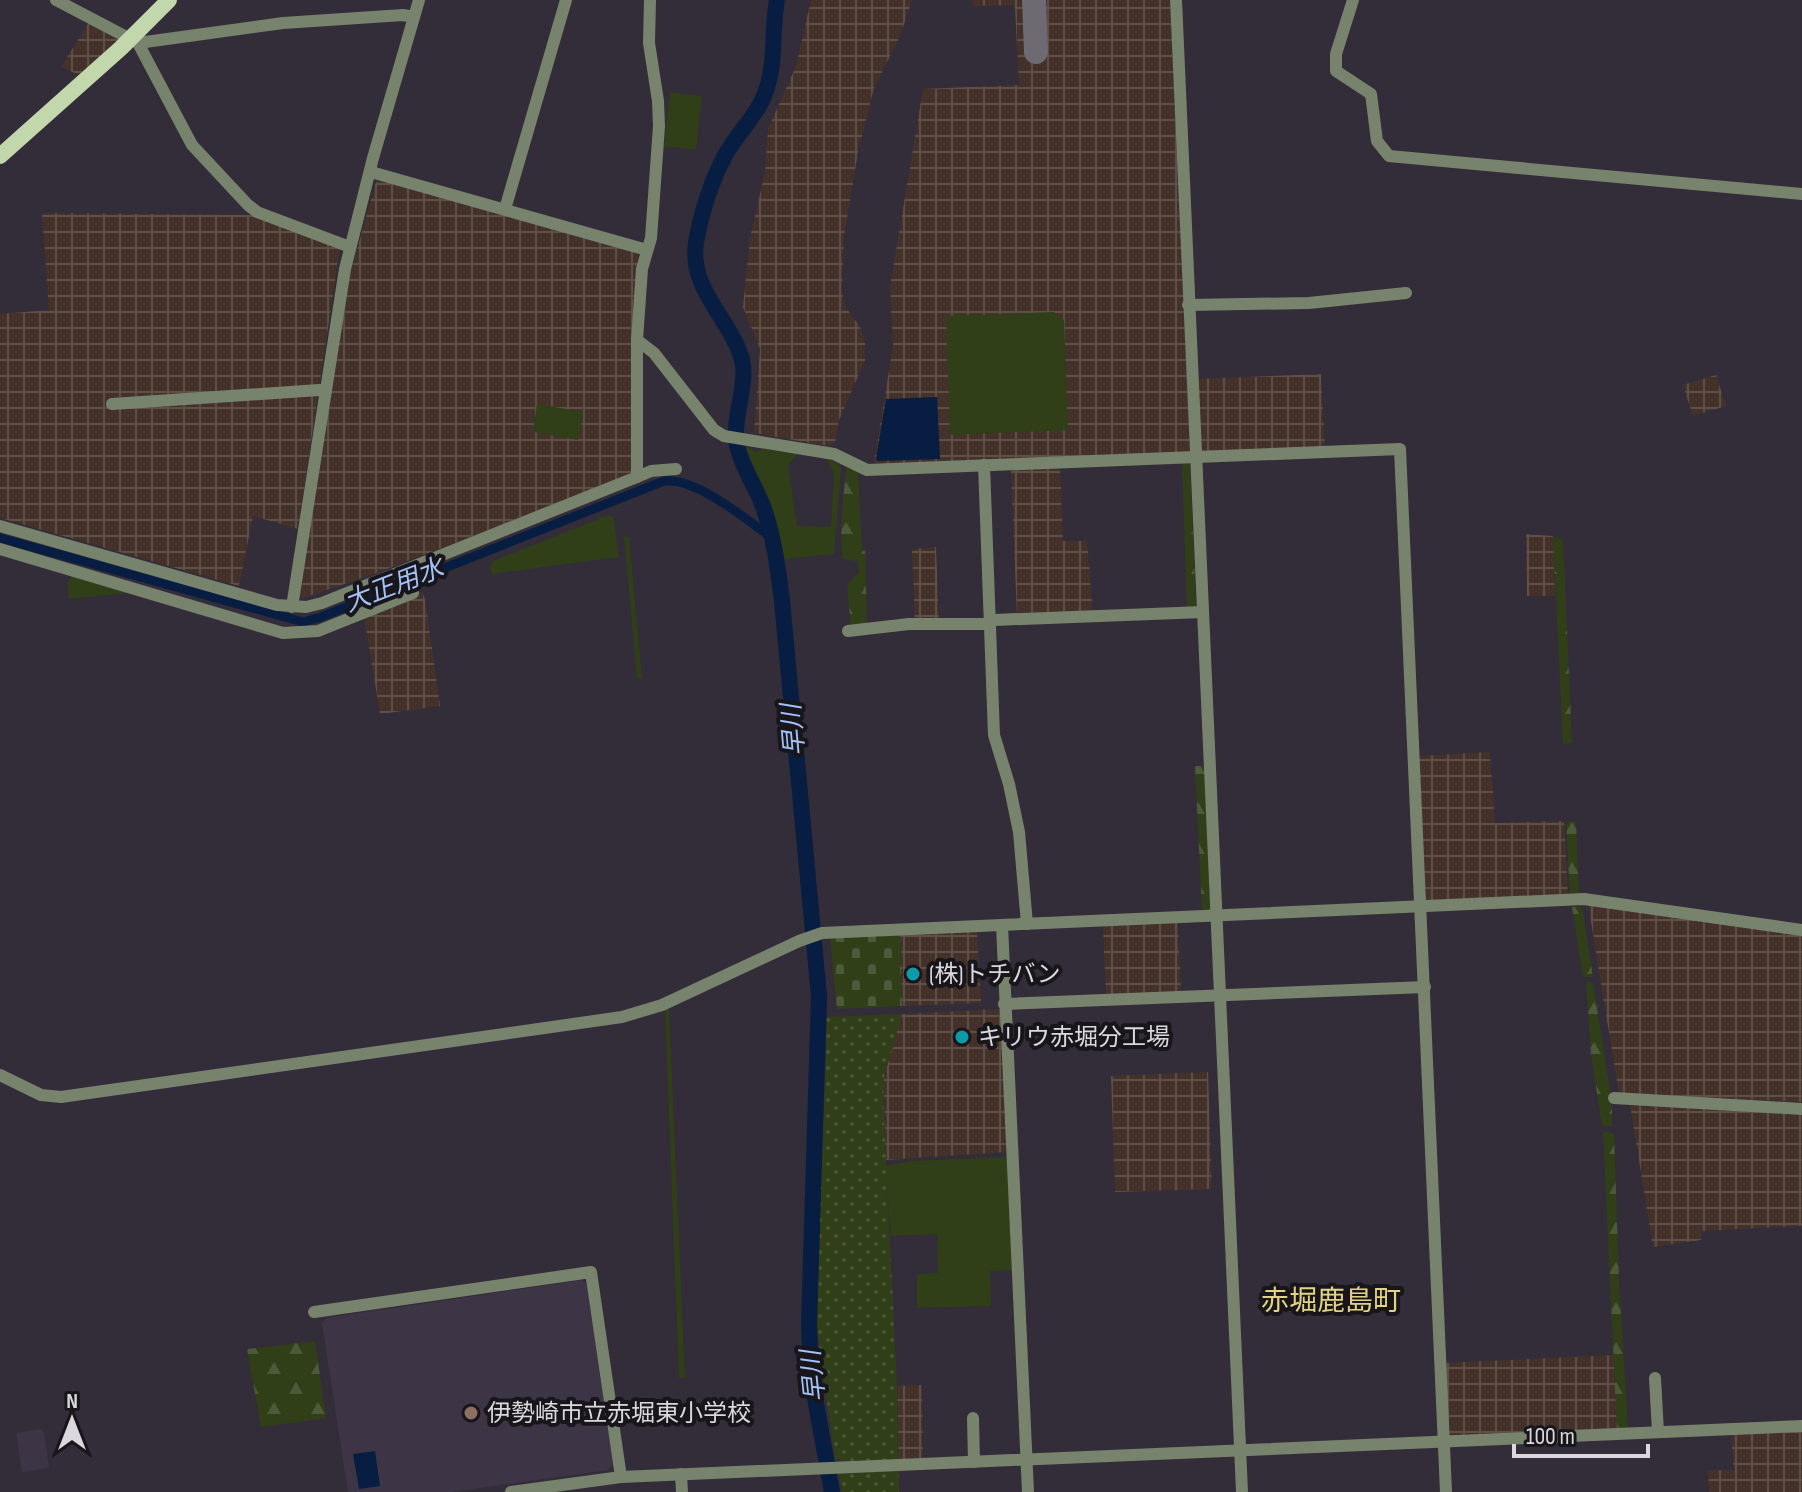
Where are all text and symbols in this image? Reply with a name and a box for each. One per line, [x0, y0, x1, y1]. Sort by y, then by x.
water label: 大正用水 [340, 552, 451, 619]
water label: 早川 [776, 700, 812, 757]
place label: (株)トチバン [929, 960, 1061, 989]
marker: (株)トチバン [904, 965, 922, 983]
place label: キリウ赤堀分工場 [978, 1023, 1170, 1052]
marker: キリウ赤堀分工場 [953, 1028, 971, 1046]
district label: 赤堀鹿島町 [1261, 1285, 1401, 1318]
water label: 早川 [796, 1346, 832, 1403]
north arrow [32, 1380, 112, 1460]
text: N [66, 1388, 78, 1415]
place label: 伊勢崎市立赤堀東小学校 [487, 1399, 751, 1428]
marker: 伊勢崎市立赤堀東小学校 [462, 1404, 480, 1422]
scale bar [1514, 1408, 1648, 1458]
text: 100 m [1526, 1422, 1575, 1451]

